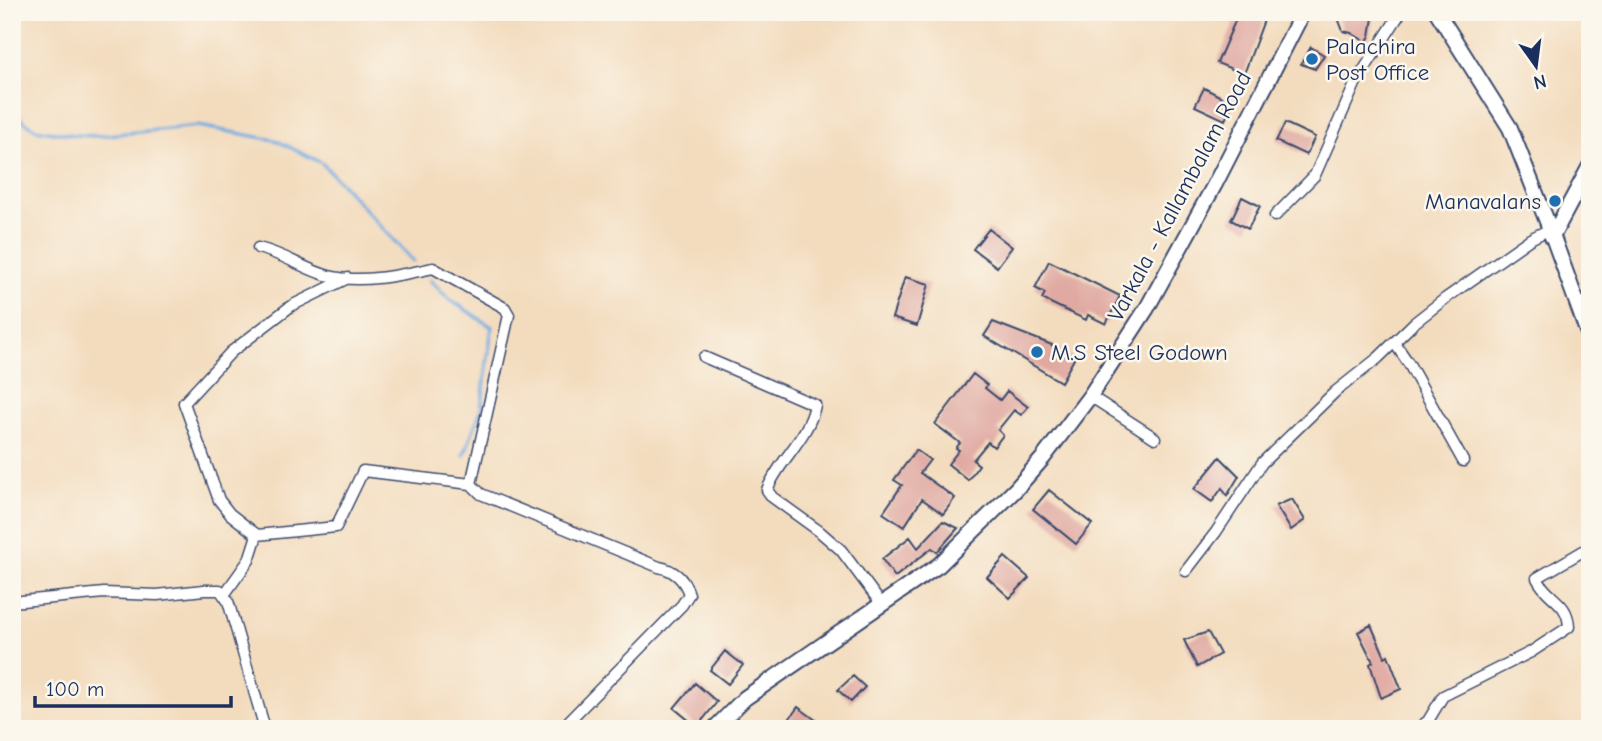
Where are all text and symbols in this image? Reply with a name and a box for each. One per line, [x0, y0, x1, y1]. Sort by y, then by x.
north arrow [1500, 32, 1570, 102]
place label: Palachira Post Office [1326, 33, 1429, 86]
marker: Palachira Post Office [1304, 51, 1320, 67]
street label: Varkala - Kallambalam Road [1102, 67, 1257, 326]
text: N [1531, 69, 1549, 94]
place label: Manavalans [1425, 188, 1541, 215]
marker: Manavalans [1547, 193, 1563, 209]
place label: M.S Steel Godown [1051, 339, 1228, 366]
marker: M.S Steel Godown [1029, 344, 1045, 360]
scale bar [35, 664, 231, 708]
text: 100 m [46, 677, 104, 701]

